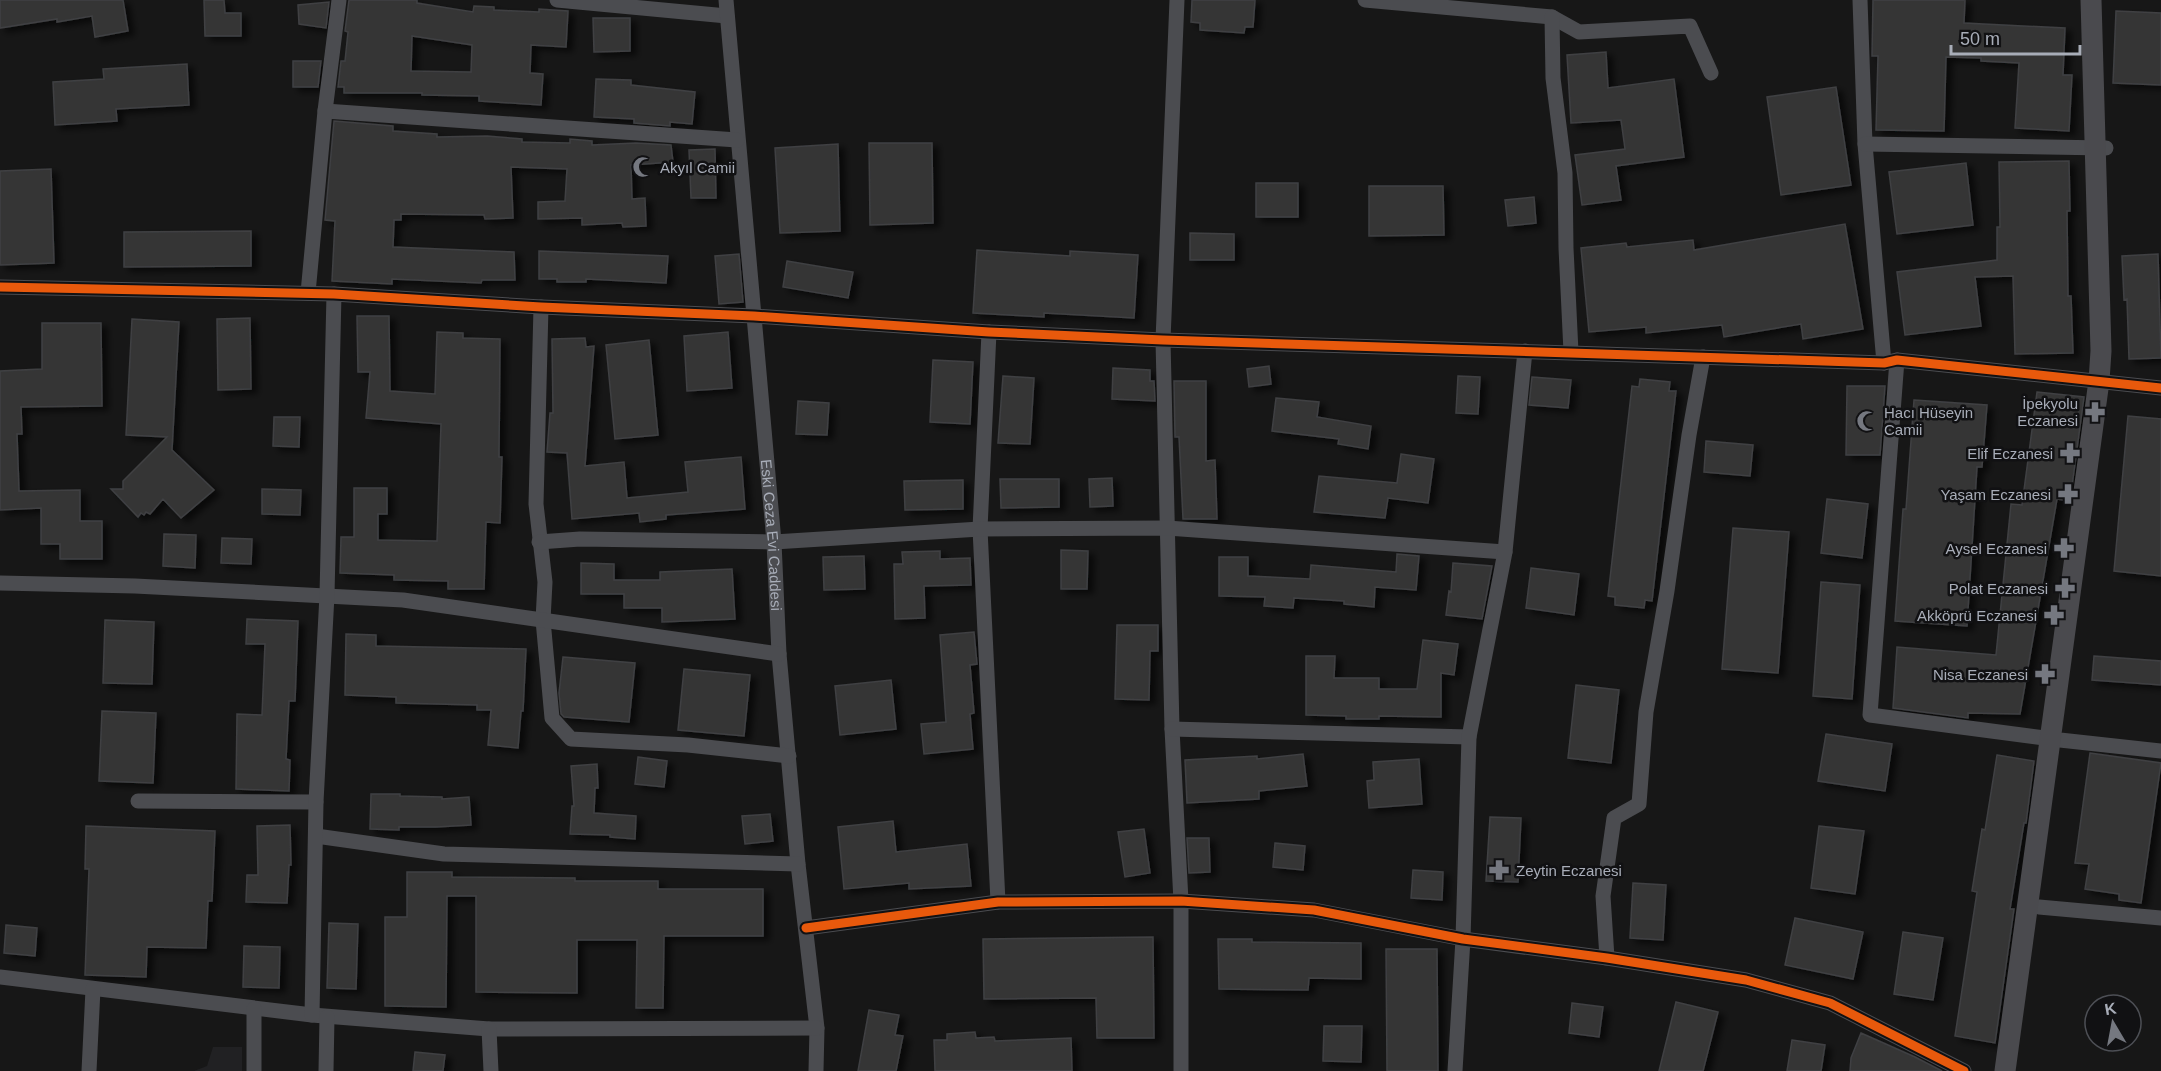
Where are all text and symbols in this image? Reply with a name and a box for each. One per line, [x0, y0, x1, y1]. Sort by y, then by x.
scale bar [1951, 18, 2080, 56]
text: 50 m [1960, 29, 2000, 49]
mosque icon: Akyıl Camii [631, 155, 655, 179]
place label: Akyıl Camii [660, 159, 735, 176]
place label: İpekyolu Eczanesi [2017, 395, 2078, 429]
pharmacy icon: İpekyolu Eczanesi [2083, 400, 2107, 424]
place label: Hacı Hüseyin Camii [1884, 404, 1973, 438]
mosque icon: Hacı Hüseyin Camii [1855, 409, 1879, 433]
pharmacy icon: Elif Eczanesi [2058, 441, 2082, 465]
place label: Elif Eczanesi [1967, 445, 2053, 462]
street label: Eski Ceza Evi Caddesi [758, 459, 786, 611]
pharmacy icon: Yaşam Eczanesi [2056, 482, 2080, 506]
place label: Yaşam Eczanesi [1940, 486, 2051, 503]
pharmacy icon: Aysel Eczanesi [2052, 536, 2076, 560]
place label: Aysel Eczanesi [1946, 540, 2047, 557]
pharmacy icon: Polat Eczanesi [2053, 576, 2077, 600]
place label: Polat Eczanesi [1949, 580, 2048, 597]
pharmacy icon: Akköprü Eczanesi [2042, 603, 2066, 627]
place label: Akköprü Eczanesi [1917, 607, 2037, 624]
pharmacy icon: Nisa Eczanesi [2033, 662, 2057, 686]
place label: Nisa Eczanesi [1933, 666, 2028, 683]
pharmacy icon: Zeytin Eczanesi [1487, 858, 1511, 882]
place label: Zeytin Eczanesi [1516, 862, 1622, 879]
north arrow [2083, 993, 2143, 1053]
text: K [2103, 999, 2118, 1018]

